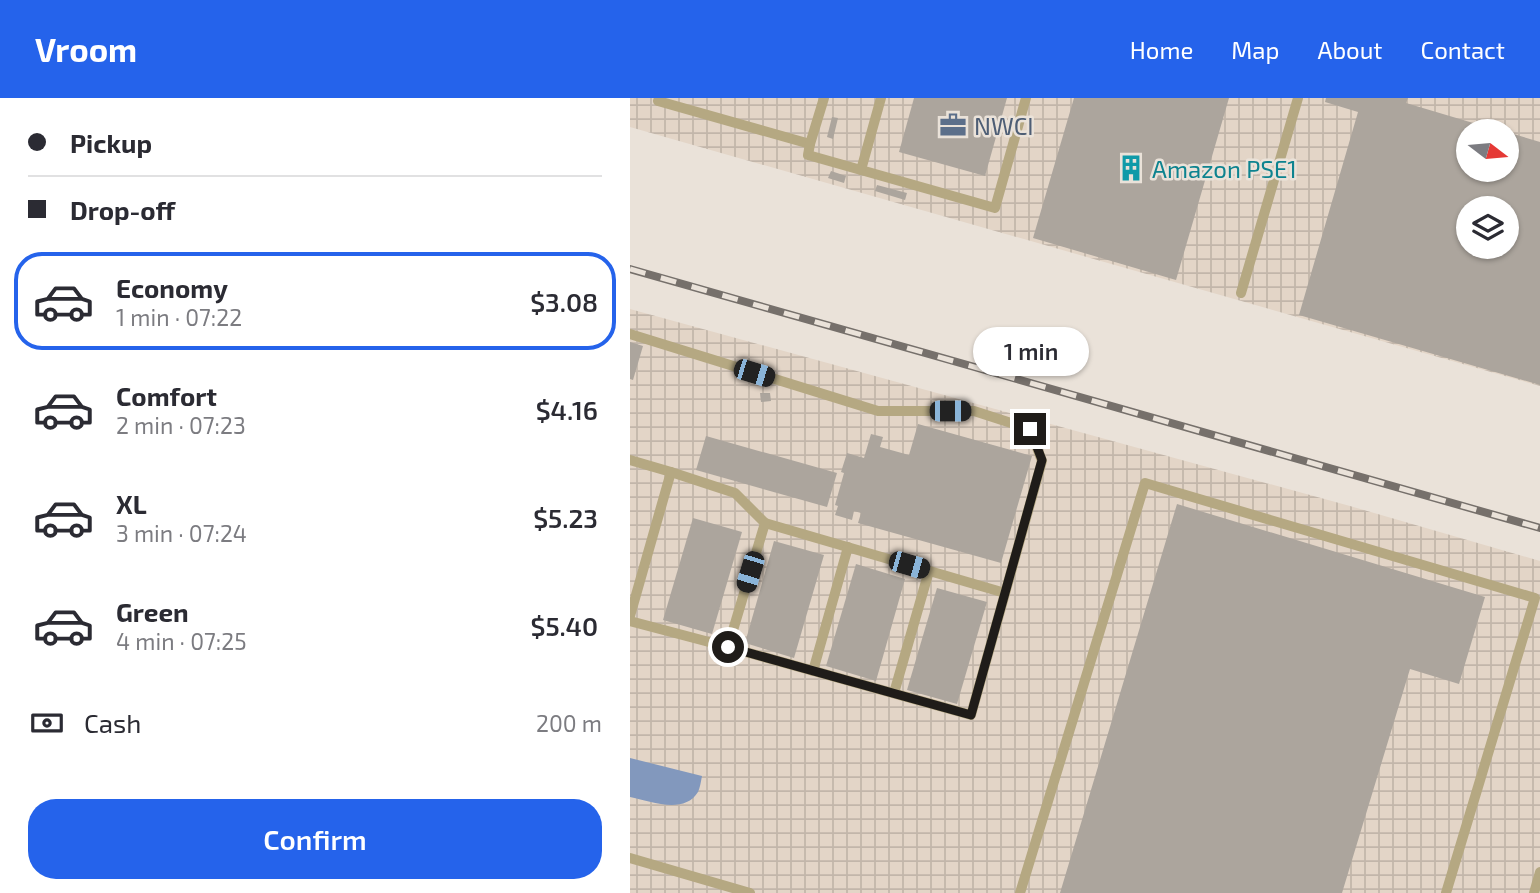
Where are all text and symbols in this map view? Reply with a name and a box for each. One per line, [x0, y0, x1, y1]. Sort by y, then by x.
text: Vroom [35, 29, 137, 69]
text: Home [1130, 35, 1193, 64]
text: Map [1231, 35, 1279, 64]
text: About [1317, 35, 1383, 64]
text: Contact [1421, 35, 1505, 64]
office icon: NWCI [938, 110, 968, 140]
place label: NWCI [974, 111, 1034, 140]
north arrow [1456, 119, 1519, 182]
map controls [1456, 119, 1519, 259]
text: Pickup [70, 127, 152, 158]
building icon: Amazon PSE1 [1116, 153, 1146, 183]
place label: Amazon PSE1 [1152, 154, 1297, 183]
text: Drop-off [70, 194, 175, 225]
button: layers [1456, 196, 1519, 259]
icon: car [32, 270, 95, 333]
text: Economy [116, 272, 228, 303]
text: $3.08 [530, 286, 598, 317]
text: 1 min · 07:22 [116, 303, 242, 331]
callout: 1 min [972, 328, 1088, 376]
text: 1 min [1004, 337, 1058, 365]
car [731, 357, 778, 389]
icon: car [32, 378, 95, 441]
text: Comfort [116, 380, 217, 411]
text: $4.16 [536, 394, 598, 425]
car [930, 401, 972, 422]
text: 2 min · 07:23 [116, 411, 246, 439]
route end [1014, 413, 1046, 445]
icon: car [32, 486, 95, 549]
text: XL [116, 488, 147, 519]
text: $5.23 [533, 502, 598, 533]
text: 3 min · 07:24 [116, 519, 247, 547]
car [734, 549, 767, 595]
car [886, 549, 933, 581]
icon: car [32, 594, 95, 657]
text: Green [116, 596, 189, 627]
text: $5.40 [530, 610, 598, 641]
text: 4 min · 07:25 [116, 627, 247, 655]
route start [712, 631, 744, 663]
icon: cash [28, 704, 66, 742]
text: Cash [84, 707, 141, 738]
text: 200 m [536, 709, 602, 737]
button: Confirm [28, 799, 602, 879]

